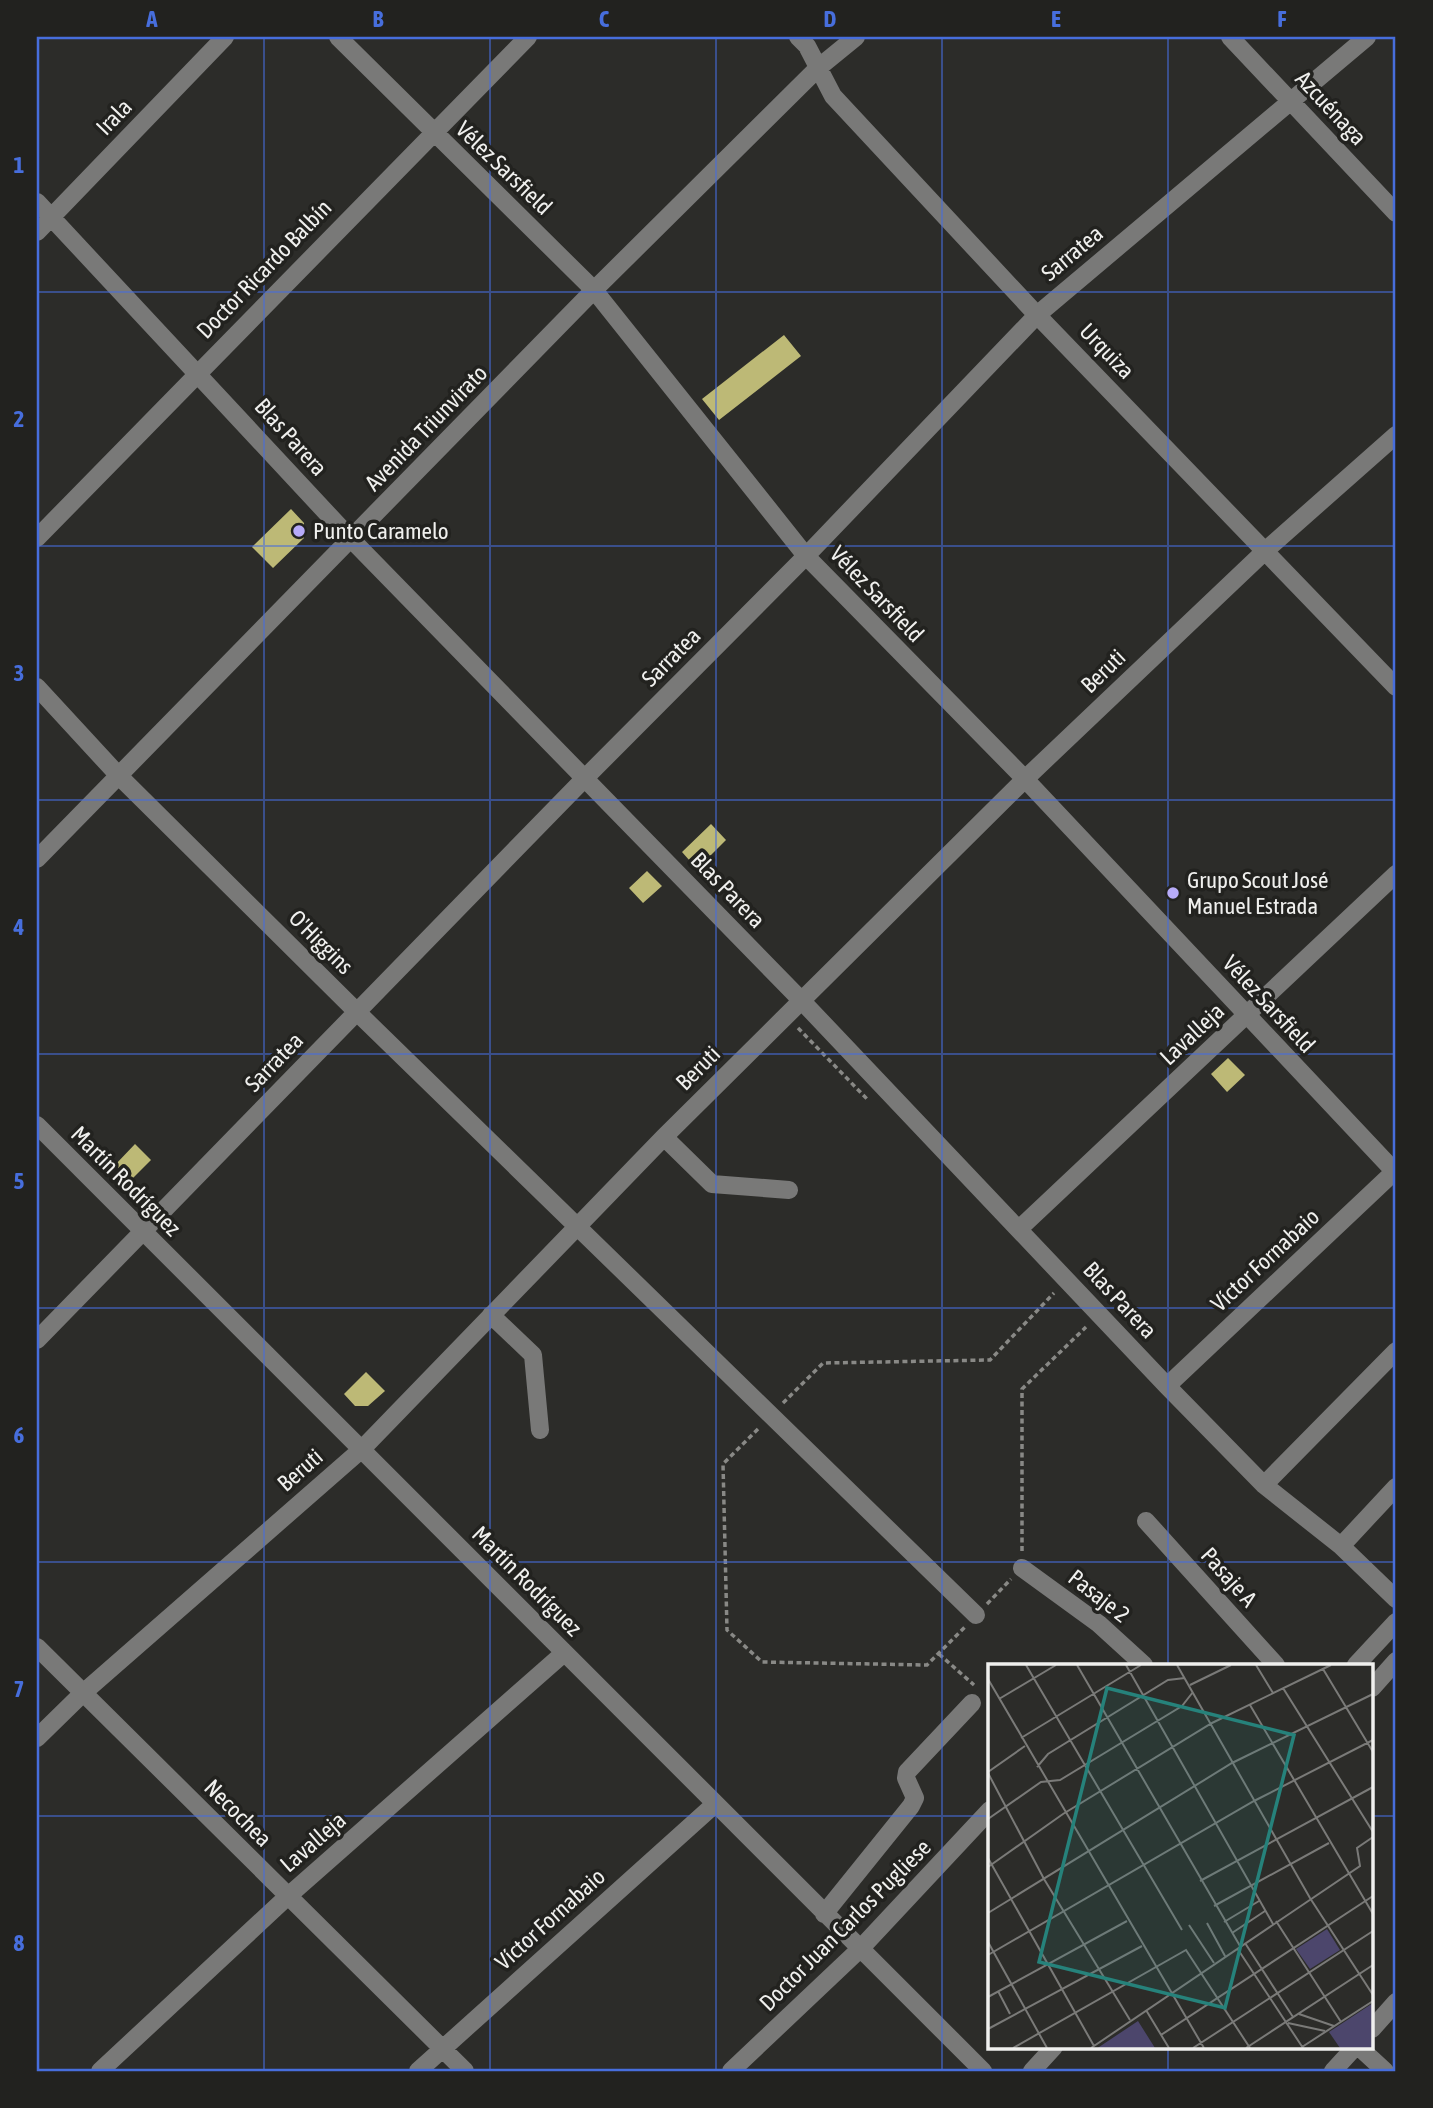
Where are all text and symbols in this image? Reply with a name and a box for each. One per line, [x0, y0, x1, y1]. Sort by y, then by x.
text: A [145, 6, 158, 32]
text: B [373, 6, 384, 32]
text: C [599, 6, 610, 32]
text: D [824, 6, 837, 32]
text: E [1051, 6, 1061, 32]
text: F [1277, 6, 1287, 32]
street label: Azcuénaga [1290, 66, 1372, 150]
street label: Irala [91, 94, 137, 140]
street label: Vélez Sarsfield [451, 116, 557, 220]
text: 1 [14, 152, 25, 178]
street label: Doctor Ricardo Balbín [191, 194, 337, 344]
street label: Sarratea [1036, 220, 1108, 286]
street label: Urquiza [1075, 318, 1139, 384]
street label: Avenida Triunvirato [360, 360, 492, 496]
street label: Blas Parera [250, 393, 332, 481]
text: 2 [14, 406, 24, 432]
place label: Punto Caramelo [313, 518, 449, 544]
marker: Punto Caramelo [291, 523, 307, 539]
street label: Vélez Sarsfield [825, 541, 929, 647]
street label: Sarratea [636, 622, 706, 692]
street label: Beruti [1076, 644, 1130, 698]
text: 3 [14, 660, 24, 686]
street label: Blas Parera [686, 847, 770, 933]
place label: Grupo Scout José Manuel Estrada [1187, 867, 1329, 919]
marker: Grupo Scout José Manuel Estrada [1165, 885, 1181, 901]
street label: O'Higgins [284, 905, 358, 979]
text: 4 [13, 914, 25, 940]
street label: Vélez Sarsfield [1218, 950, 1320, 1058]
street label: Lavalleja [1155, 998, 1229, 1070]
street label: Sarratea [240, 1027, 308, 1097]
street label: Beruti [671, 1041, 725, 1095]
street label: Martín Rodríguez [66, 1121, 186, 1241]
text: 5 [14, 1168, 25, 1194]
street label: Víctor Fornabaio [1206, 1203, 1324, 1317]
street label: Blas Parera [1078, 1256, 1162, 1344]
text: 6 [14, 1422, 25, 1448]
street label: Beruti [272, 1443, 328, 1497]
street label: Martín Rodríguez [467, 1521, 587, 1641]
street label: Pasaje A [1196, 1542, 1263, 1612]
street label: Pasaje 2 [1063, 1564, 1135, 1628]
inset map [988, 1664, 1374, 2048]
text: 7 [14, 1676, 24, 1702]
street label: Necochea [199, 1774, 277, 1852]
street label: Lavalleja [275, 1807, 351, 1877]
street label: Doctor Juan Carlos Pugliese [754, 1834, 936, 2016]
street label: Víctor Fornabaio [490, 1863, 610, 1975]
text: 8 [14, 1930, 25, 1956]

